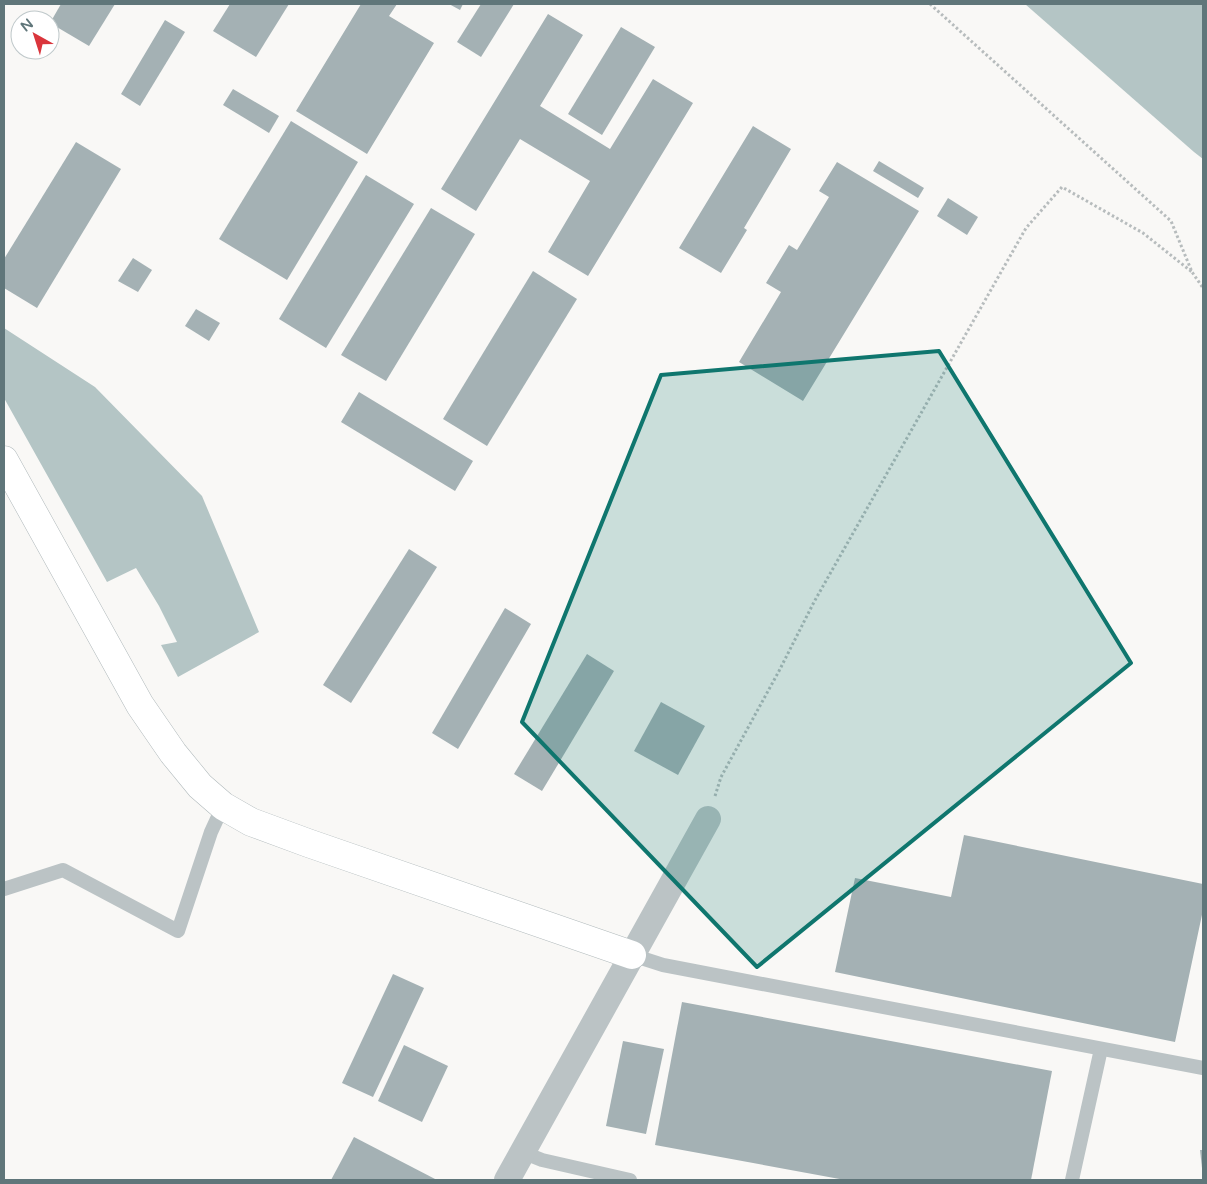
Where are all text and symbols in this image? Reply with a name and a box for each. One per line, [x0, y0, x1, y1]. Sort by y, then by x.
north arrow [10, 10, 60, 60]
text: N [17, 15, 37, 35]

